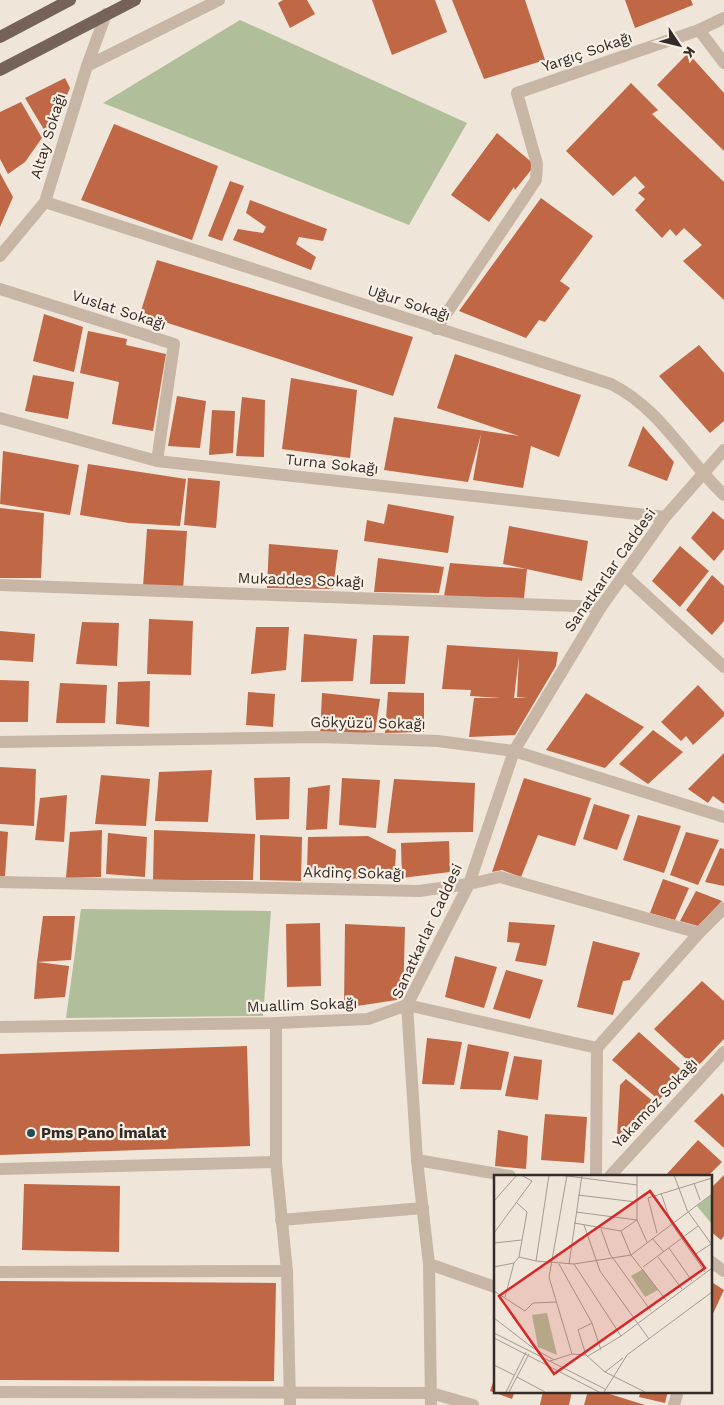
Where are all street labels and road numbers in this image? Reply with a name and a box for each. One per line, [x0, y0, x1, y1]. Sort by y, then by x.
street label: Yargıç Sokağı [539, 28, 635, 76]
street label: Altay Sokağı [26, 91, 70, 181]
street label: Uğur Sokağı [365, 281, 453, 325]
street label: Vuslat Sokağı [70, 286, 168, 334]
street label: Turna Sokağı [285, 450, 379, 478]
street label: Sanatkarlar Caddesi [561, 505, 659, 635]
street label: Mukaddes Sokağı [237, 569, 365, 591]
street label: Gökyüzü Sokağı [310, 713, 426, 733]
street label: Sanatkarlar Caddesi [388, 861, 466, 1001]
street label: Akdinç Sokağı [303, 863, 405, 883]
street label: Muallim Sokağı [246, 994, 358, 1016]
street label: Yakamoz Sokağı [609, 1054, 701, 1152]

